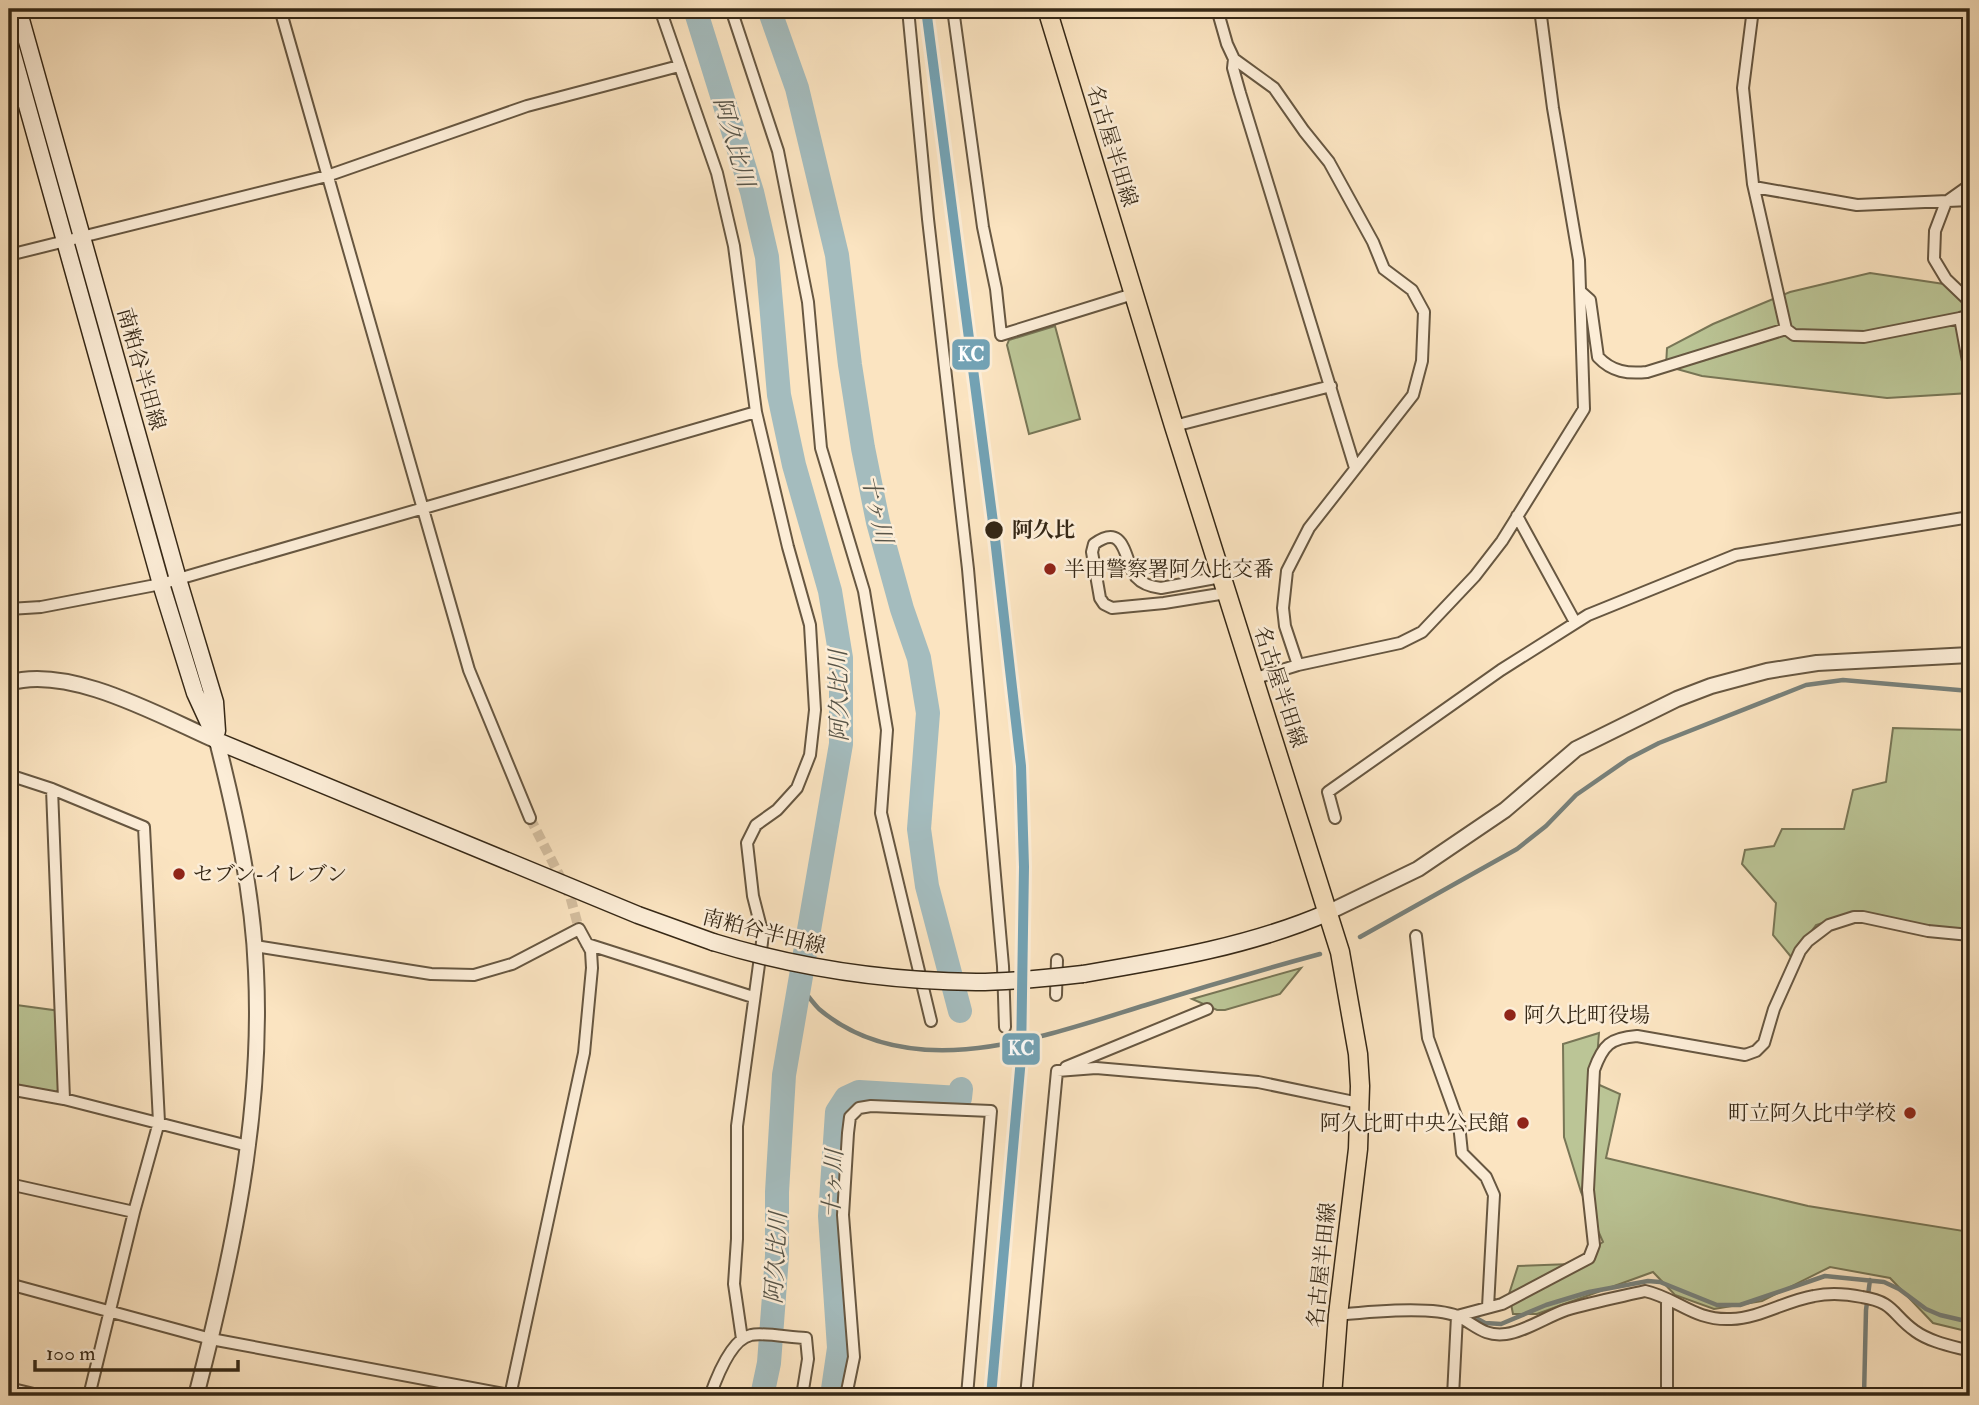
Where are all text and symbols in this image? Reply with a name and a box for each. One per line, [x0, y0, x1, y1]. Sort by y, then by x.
street label: 名古屋半田線 [1081, 82, 1143, 210]
water label: 阿久比川 [707, 94, 761, 193]
street label: 南粕谷半田線 [111, 305, 171, 433]
line badge: KC [951, 338, 991, 371]
text: KC [958, 343, 984, 367]
water label: 十ヶ川 [855, 472, 900, 549]
place label: 阿久比 [1012, 517, 1075, 544]
marker: 阿久比 [983, 519, 1005, 541]
place label: 半田警察署阿久比交番 [1064, 556, 1274, 583]
marker: 半田警察署阿久比交番 [1042, 561, 1058, 577]
street label: 名古屋半田線 [1248, 623, 1312, 751]
water label: 阿久比川 [824, 647, 854, 742]
place label: セブン-イレブン [193, 861, 347, 888]
marker: セブン-イレブン [171, 866, 187, 882]
street label: 南粕谷半田線 [700, 904, 828, 960]
place label: 阿久比町役場 [1524, 1002, 1650, 1029]
marker: 阿久比町役場 [1502, 1007, 1518, 1023]
line badge: KC [1001, 1032, 1041, 1066]
text: KC [1008, 1037, 1034, 1061]
place label: 町立阿久比中学校 [1728, 1100, 1896, 1127]
marker: 町立阿久比中学校 [1902, 1105, 1918, 1121]
place label: 阿久比町中央公民館 [1320, 1110, 1509, 1137]
marker: 阿久比町中央公民館 [1515, 1115, 1531, 1131]
water label: 十ヶ川 [817, 1146, 849, 1219]
street label: 名古屋半田線 [1302, 1201, 1342, 1329]
water label: 阿久比川 [759, 1208, 793, 1305]
scale bar [35, 1328, 238, 1372]
text: 100 m [46, 1340, 96, 1367]

